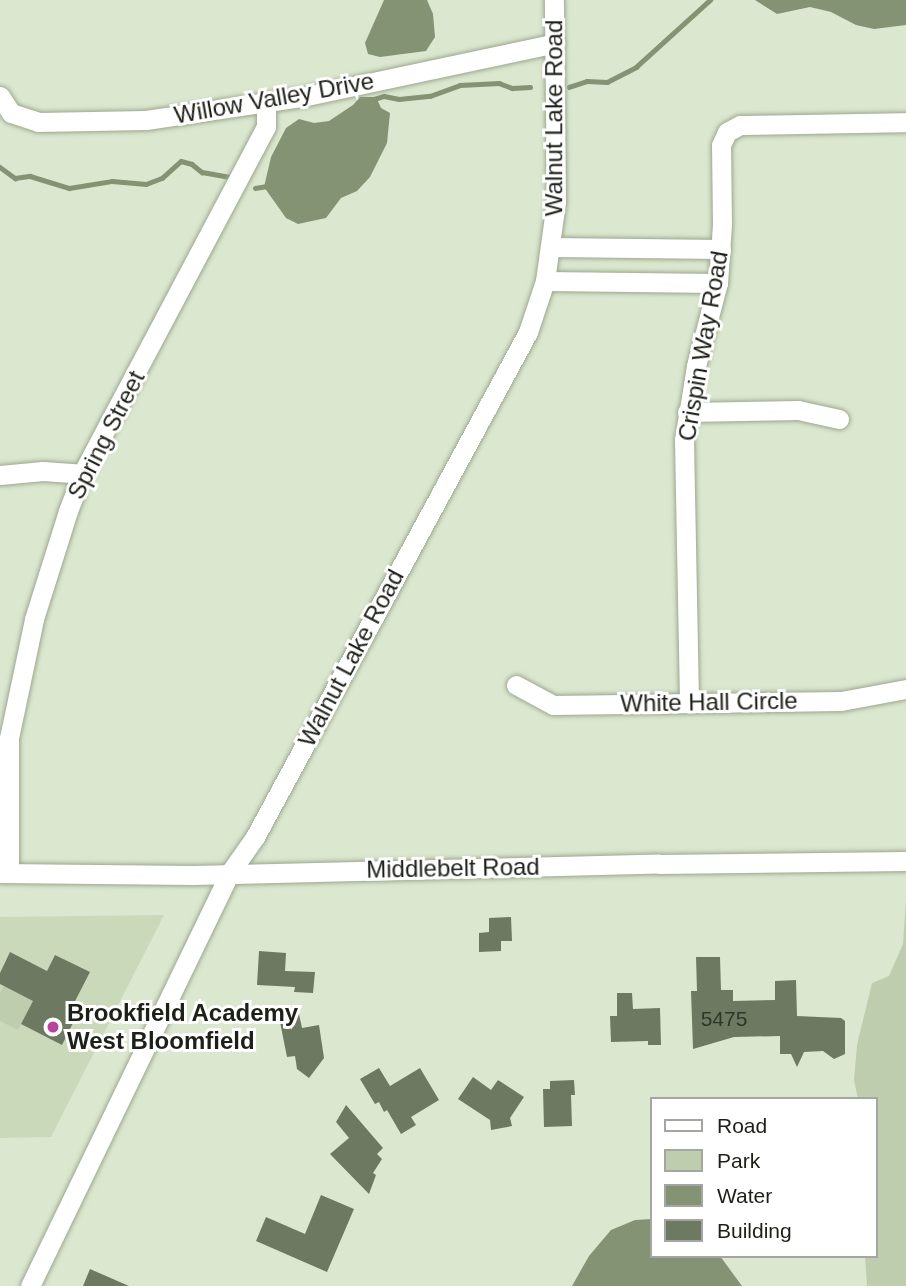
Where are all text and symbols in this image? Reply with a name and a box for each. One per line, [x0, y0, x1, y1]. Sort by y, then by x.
street label: Walnut Lake Road [540, 20, 568, 216]
street label: Willow Valley Drive [172, 66, 376, 130]
street label: Crispin Way Road [672, 249, 734, 443]
street label: Spring Street [61, 366, 151, 504]
street label: Walnut Lake Road [292, 564, 410, 752]
street label: White Hall Circle [620, 686, 798, 718]
street label: Middlebelt Road [366, 852, 540, 884]
place label: Brookfield Academy West Bloomfield [67, 999, 299, 1055]
house number: 5475 [701, 1006, 747, 1032]
marker: Brookfield Academy West Bloomfield [45, 1019, 61, 1035]
legend [650, 1097, 878, 1258]
text: Road [717, 1114, 767, 1137]
text: Park [717, 1149, 760, 1172]
text: Water [717, 1184, 772, 1207]
text: Building [717, 1219, 792, 1242]

